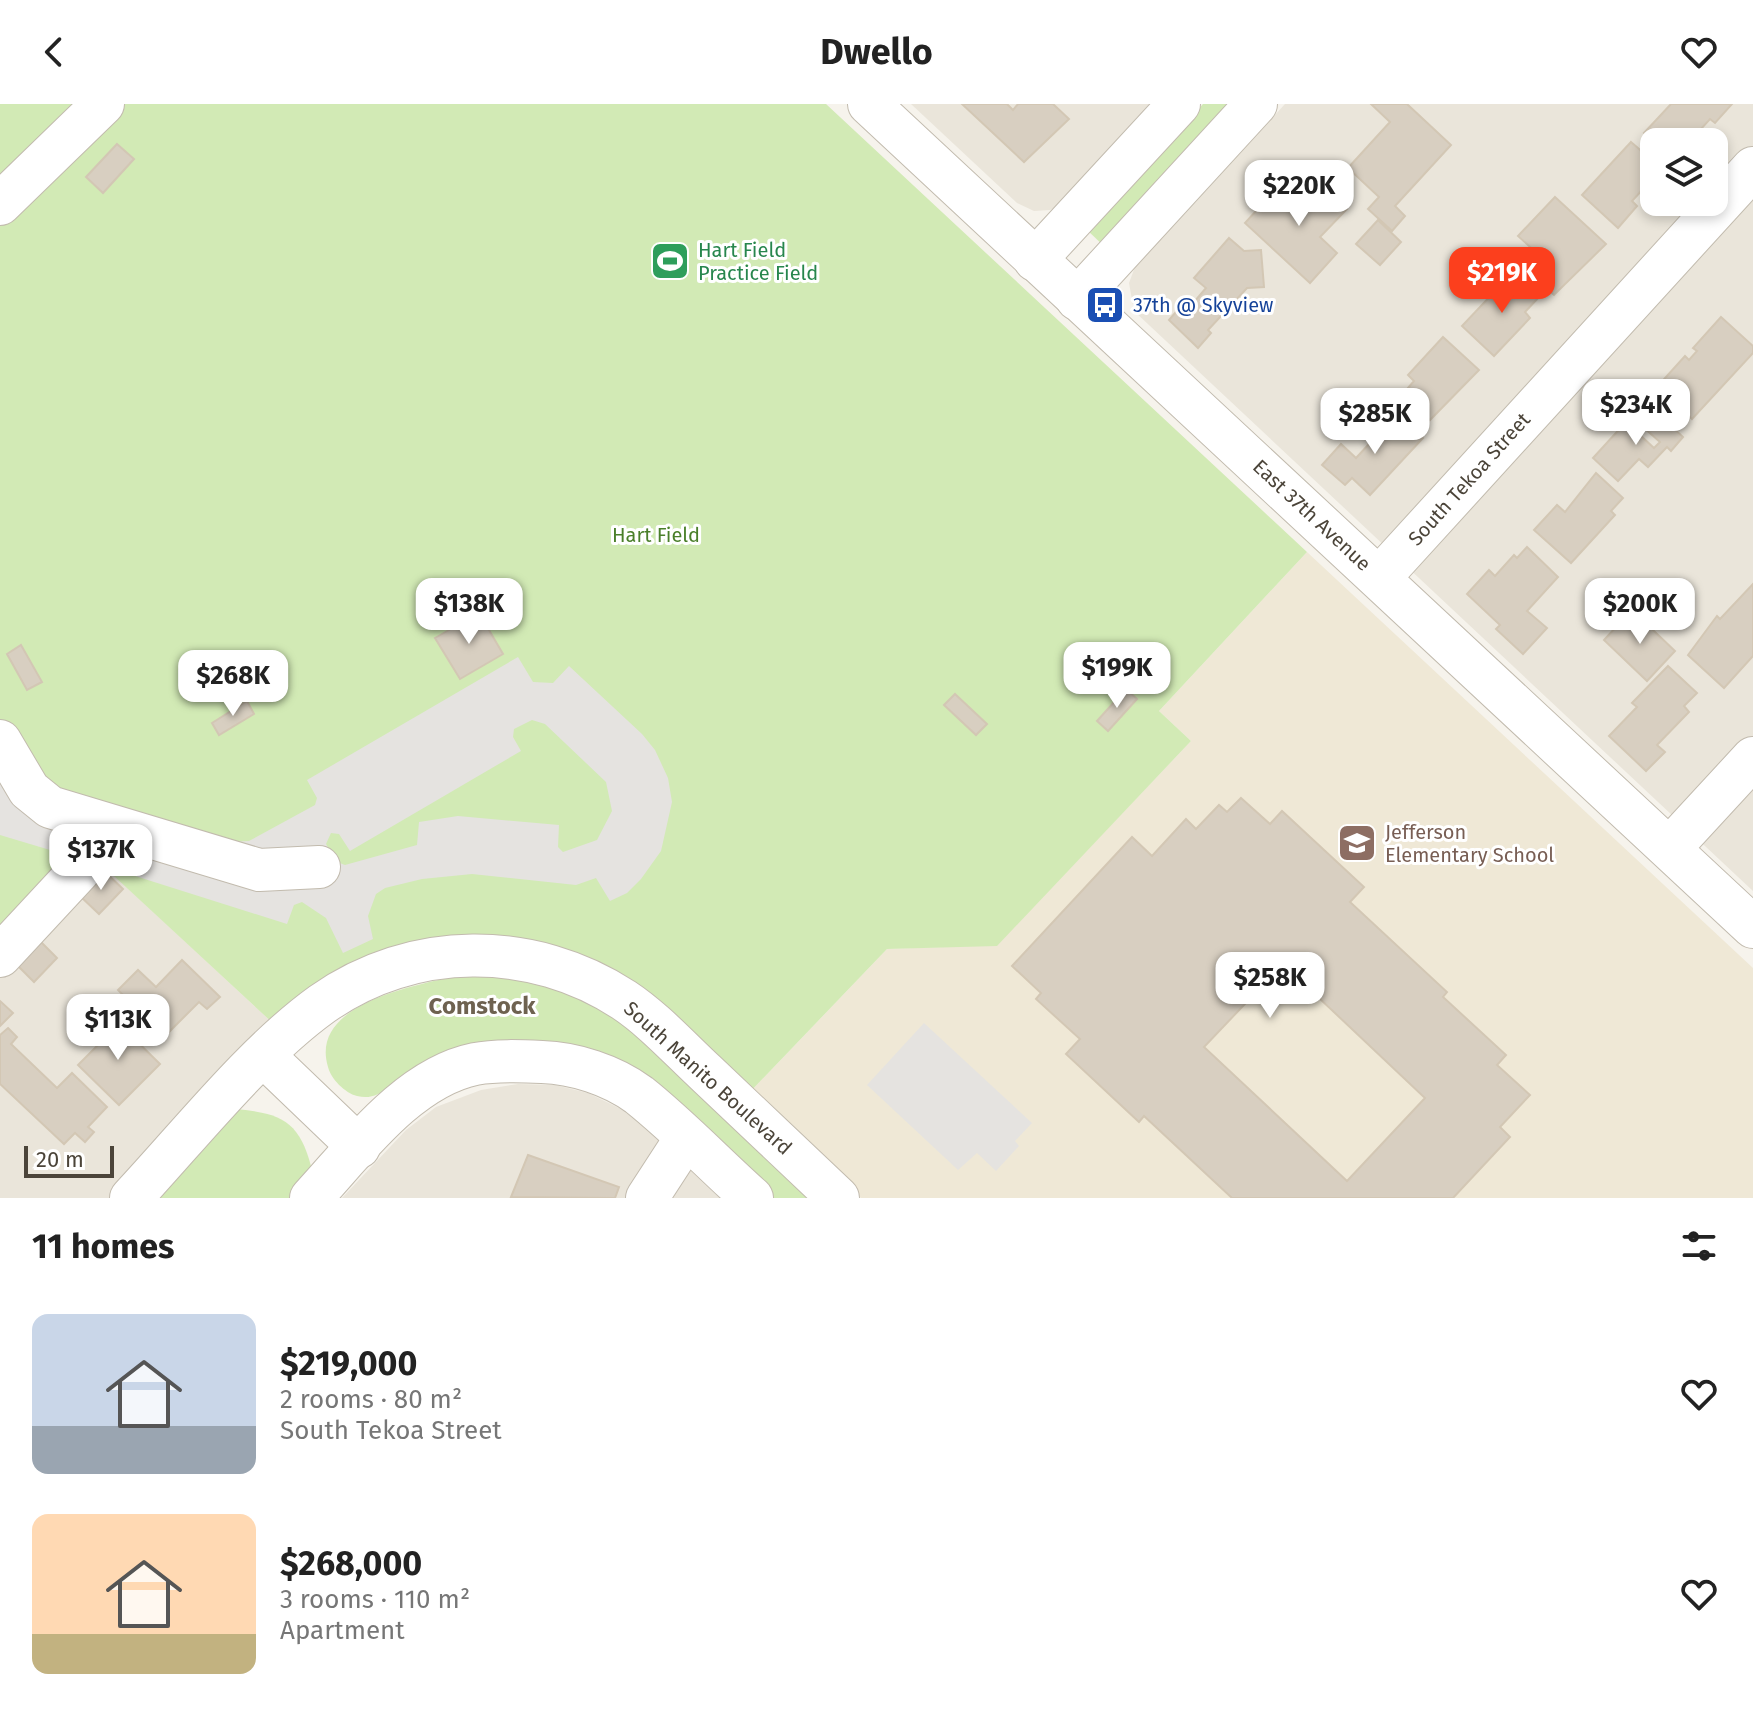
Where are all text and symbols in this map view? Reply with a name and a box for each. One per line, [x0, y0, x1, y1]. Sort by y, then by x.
icon: back [32, 30, 76, 74]
text: Dwello [820, 30, 933, 74]
icon: heart [1677, 30, 1721, 74]
map controls [1640, 128, 1728, 216]
button: layers [1640, 128, 1728, 216]
pin: $220K [1243, 160, 1355, 228]
text: $220K [1263, 170, 1335, 201]
place label: Hart Field Practice Field [698, 238, 818, 285]
sports icon: Hart Field Practice Field [649, 240, 691, 282]
pin: $219K [1446, 247, 1558, 315]
text: $219K [1467, 257, 1537, 288]
bus stop icon: 37th @ Skyview [1084, 284, 1126, 326]
place label: 37th @ Skyview [1133, 293, 1273, 317]
pin: $234K [1580, 379, 1692, 447]
pin: $285K [1319, 388, 1431, 456]
text: $234K [1600, 389, 1672, 420]
text: $285K [1339, 398, 1411, 429]
street label: South Tekoa Street [1403, 407, 1536, 550]
street label: East 37th Avenue [1248, 454, 1376, 576]
park label: Hart Field [612, 523, 700, 547]
pin: $138K [413, 578, 525, 646]
pin: $200K [1584, 578, 1696, 646]
text: $138K [434, 588, 504, 619]
text: $200K [1603, 588, 1677, 619]
pin: $199K [1061, 642, 1173, 710]
pin: $268K [177, 650, 289, 718]
text: $199K [1082, 652, 1152, 683]
text: $268K [196, 660, 270, 691]
place label: Jefferson Elementary School [1385, 820, 1554, 867]
school or university icon: Jefferson Elementary School [1336, 822, 1378, 864]
pin: $137K [45, 824, 157, 892]
text: $137K [67, 834, 135, 865]
pin: $258K [1214, 952, 1326, 1020]
text: $258K [1234, 962, 1306, 993]
district label: Comstock [429, 992, 536, 1020]
pin: $113K [62, 994, 174, 1062]
street label: South Manito Boulevard [619, 996, 797, 1160]
text: $113K [85, 1004, 151, 1035]
scale bar [24, 1142, 114, 1178]
text: 20 m [36, 1146, 84, 1173]
icon: filters [1677, 1224, 1721, 1268]
text: 11 homes [32, 1226, 174, 1267]
text: $219,000 [280, 1343, 417, 1384]
icon: home [96, 1346, 192, 1442]
icon: heart [1677, 1372, 1721, 1416]
text: 2 rooms · 80 m² [280, 1384, 462, 1415]
text: South Tekoa Street [280, 1415, 502, 1446]
text: $268,000 [280, 1543, 422, 1584]
icon: home [96, 1546, 192, 1642]
icon: heart [1677, 1572, 1721, 1616]
text: 3 rooms · 110 m² [280, 1584, 470, 1615]
text: Apartment [280, 1615, 405, 1646]

